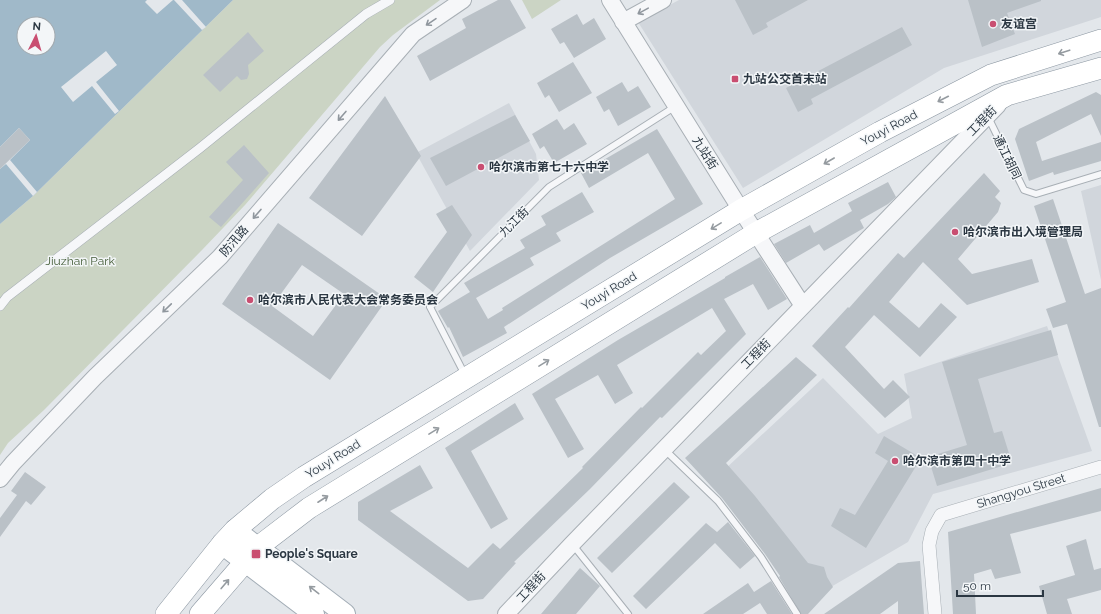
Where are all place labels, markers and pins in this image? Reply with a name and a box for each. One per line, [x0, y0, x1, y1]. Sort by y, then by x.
place label: 友谊宫 [1001, 17, 1037, 31]
marker: 友谊宫 [988, 19, 998, 29]
place label: 九站公交首末站 [743, 72, 827, 86]
marker: 九站公交首末站 [730, 74, 740, 84]
place label: 哈尔滨市第七十六中学 [489, 160, 609, 174]
marker: 哈尔滨市第七十六中学 [476, 162, 486, 172]
place label: 哈尔滨市出入境管理局 [963, 225, 1083, 239]
marker: 哈尔滨市出入境管理局 [950, 227, 960, 237]
place label: 哈尔滨市人民代表大会常务委员会 [258, 293, 438, 307]
marker: 哈尔滨市人民代表大会常务委员会 [245, 295, 255, 305]
place label: 哈尔滨市第四十中学 [903, 454, 1011, 468]
marker: 哈尔滨市第四十中学 [890, 456, 900, 466]
place label: People's Square [265, 547, 358, 561]
marker: People's Square [250, 548, 262, 560]

